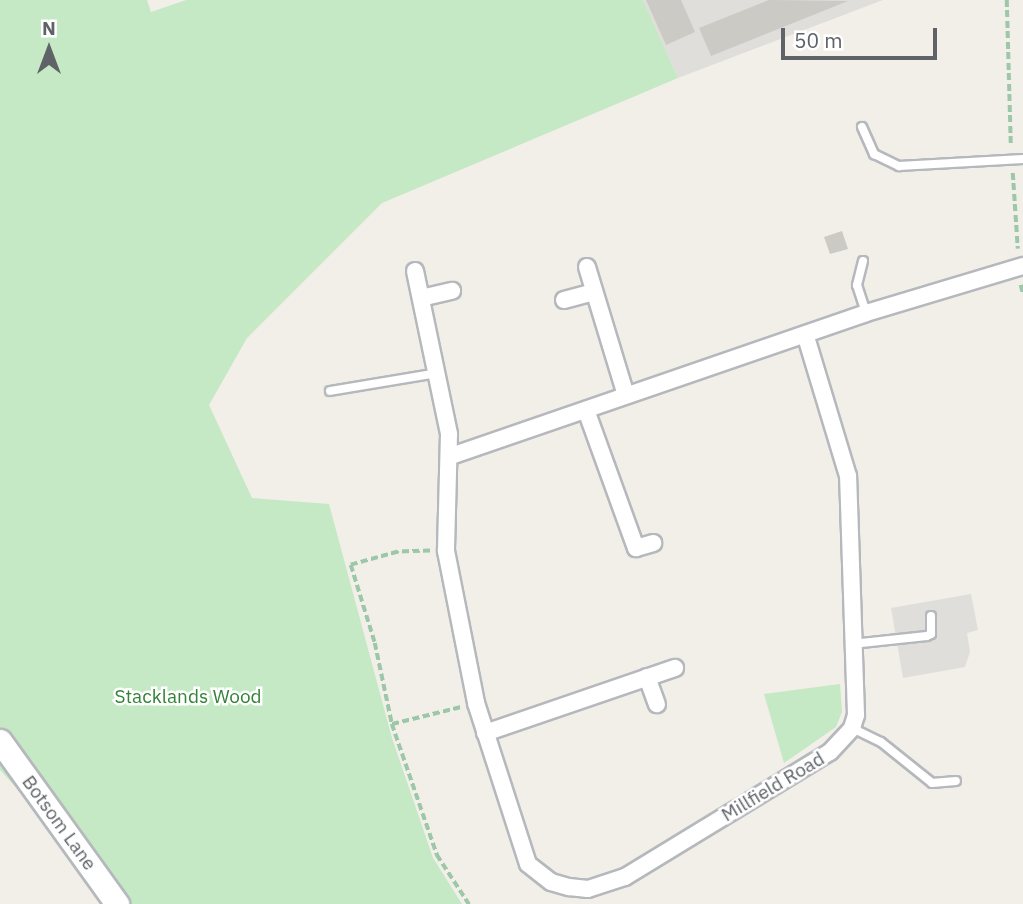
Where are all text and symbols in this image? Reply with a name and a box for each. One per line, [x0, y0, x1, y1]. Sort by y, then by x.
north arrow [14, 14, 84, 84]
scale bar [785, 14, 941, 58]
text: N [42, 16, 56, 40]
text: 50 m [794, 26, 843, 54]
park label: Stacklands Wood [114, 686, 262, 708]
street label: Millfield Road [717, 747, 829, 827]
street label: Botsom Lane [17, 771, 101, 875]

